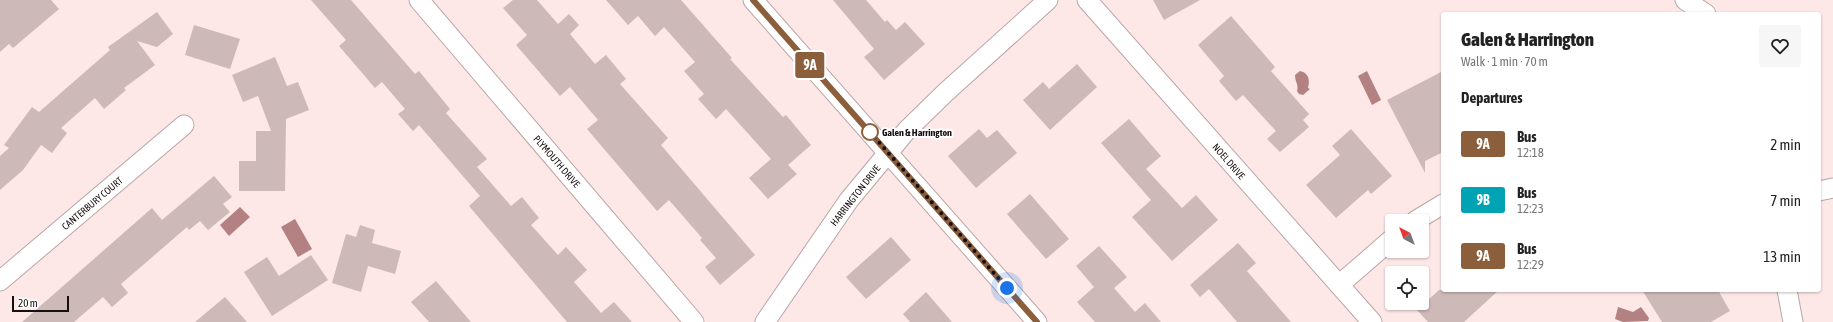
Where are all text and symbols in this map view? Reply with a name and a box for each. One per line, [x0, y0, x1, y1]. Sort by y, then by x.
button: heart [1759, 25, 1801, 67]
text: Galen & Harrington [1461, 28, 1594, 50]
line badge: 9A [792, 52, 828, 78]
text: Walk · 1 min · 70 m [1461, 54, 1548, 69]
text: 9A [803, 57, 817, 73]
text: Departures [1461, 89, 1523, 106]
marker: Galen & Harrington [861, 123, 879, 141]
place label: Galen & Harrington [882, 127, 952, 138]
text: Bus [1517, 128, 1537, 145]
street label: PLYMOUTH DRIVE [531, 133, 583, 190]
text: 9A [1476, 136, 1490, 152]
text: 2 min [1770, 136, 1801, 153]
street label: NOEL DRIVE [1210, 141, 1248, 182]
text: 12:18 [1517, 145, 1544, 160]
street label: HARRINGTON DRIVE [828, 162, 883, 228]
street label: CANTERBURY COURT [60, 174, 125, 232]
text: Bus [1517, 184, 1537, 201]
text: 9B [1476, 192, 1490, 208]
text: 7 min [1770, 192, 1801, 209]
text: 12:23 [1517, 201, 1544, 216]
north arrow [1385, 214, 1429, 258]
map controls [1385, 214, 1429, 310]
text: Bus [1517, 240, 1537, 257]
text: 9A [1476, 248, 1490, 264]
text: 13 min [1763, 248, 1801, 265]
text: 12:29 [1517, 257, 1544, 272]
button: locate [1385, 266, 1429, 310]
your location [997, 278, 1017, 298]
scale bar [12, 294, 69, 313]
text: 20 m [18, 297, 38, 309]

